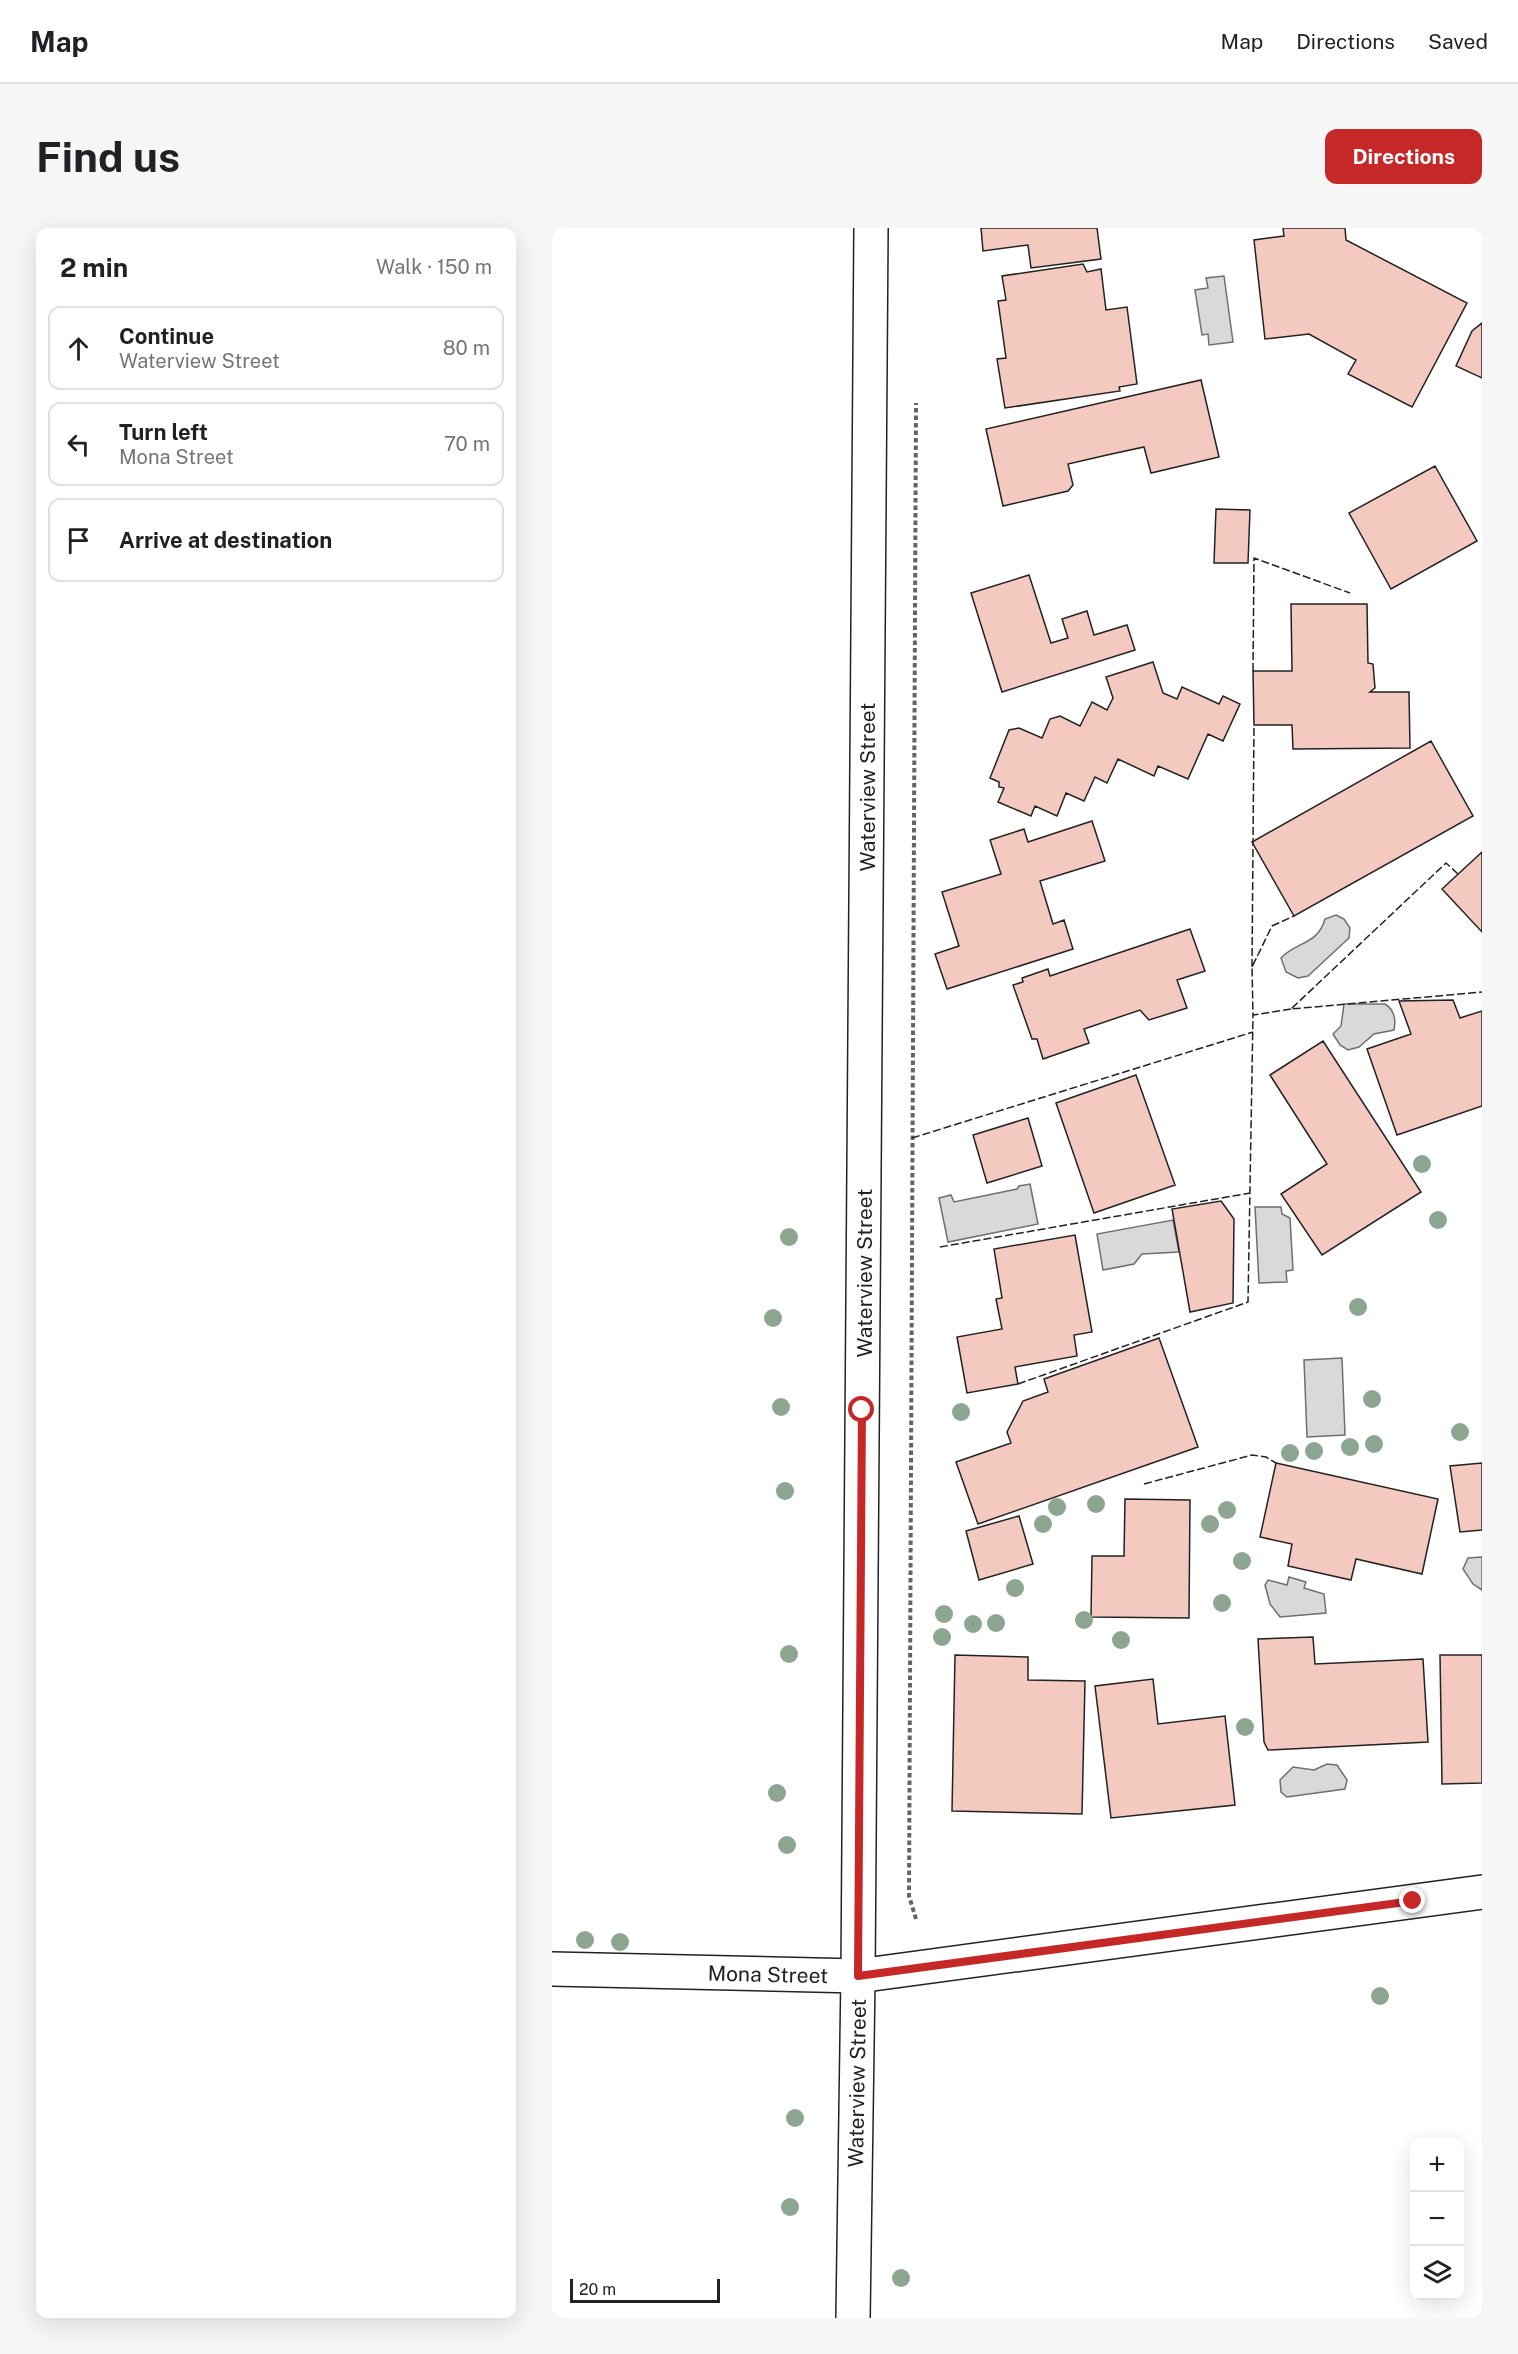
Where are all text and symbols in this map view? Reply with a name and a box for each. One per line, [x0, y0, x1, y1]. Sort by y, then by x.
text: Map [30, 25, 89, 58]
text: Map [1221, 29, 1263, 54]
text: Directions [1296, 29, 1395, 54]
text: Saved [1428, 29, 1488, 54]
button: Directions [1325, 129, 1482, 184]
text: Find us [36, 132, 180, 181]
text: 2 min [60, 252, 128, 283]
text: Walk · 150 m [376, 255, 492, 279]
text: Continue [119, 323, 214, 349]
icon: ahead [62, 332, 95, 365]
text: 80 m [443, 336, 490, 360]
text: Waterview Street [119, 349, 280, 373]
text: Turn left [119, 419, 208, 445]
icon: left [62, 428, 95, 461]
text: 70 m [444, 432, 490, 456]
text: Mona Street [119, 445, 234, 469]
icon: arrive [62, 524, 95, 557]
text: Arrive at destination [119, 527, 332, 553]
street label: Waterview Street [855, 703, 880, 871]
street label: Waterview Street [852, 1189, 877, 1357]
route start [848, 1396, 874, 1422]
route end [1399, 1887, 1425, 1913]
street label: Mona Street [707, 1960, 828, 1988]
street label: Waterview Street [843, 1998, 871, 2168]
map controls [1410, 2138, 1464, 2300]
button: + [1410, 2138, 1464, 2192]
button: − [1410, 2192, 1464, 2246]
button: layers [1410, 2246, 1464, 2300]
scale bar [570, 2276, 720, 2304]
text: 20 m [579, 2280, 616, 2299]

